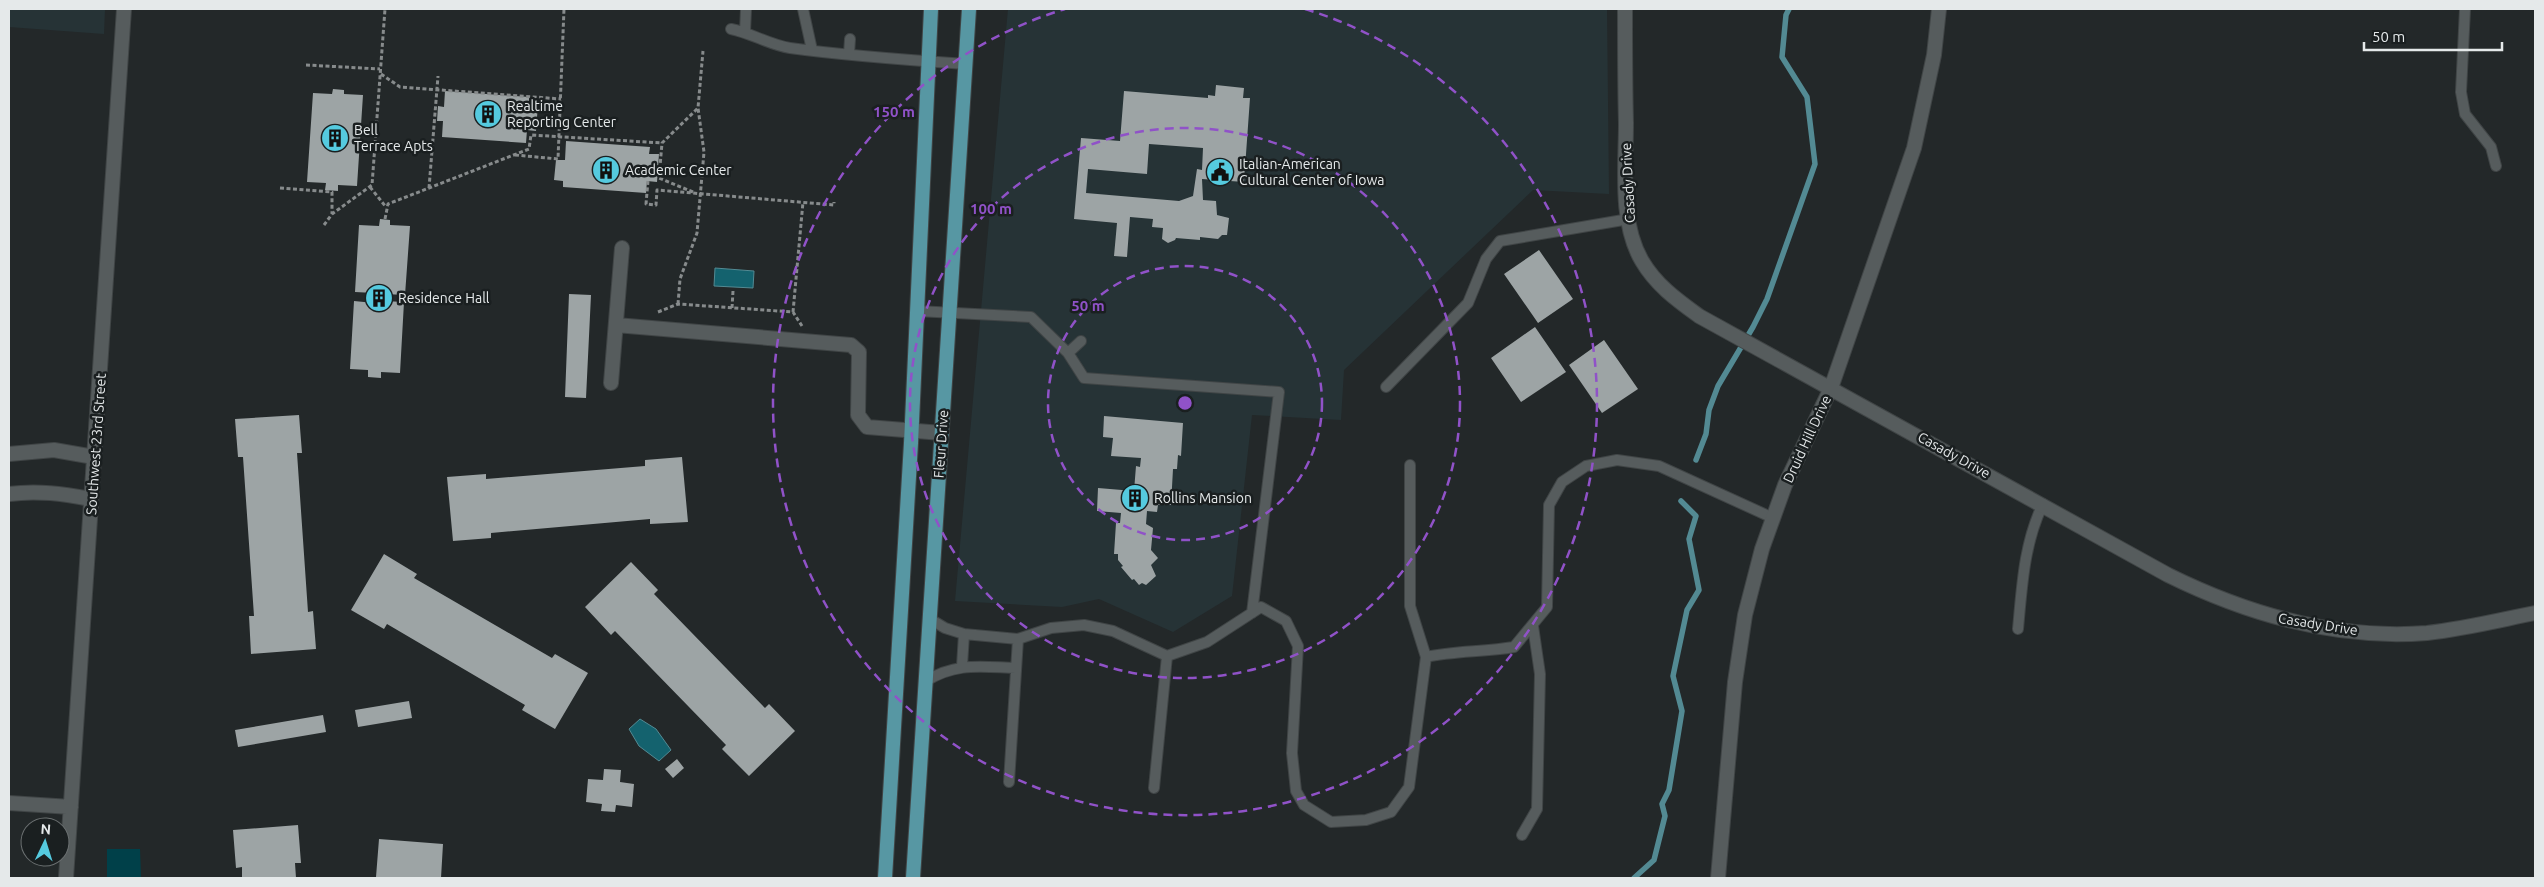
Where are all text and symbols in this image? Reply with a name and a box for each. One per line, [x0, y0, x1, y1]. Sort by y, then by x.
scale bar [2364, 20, 2502, 52]
text: 50 m [2372, 28, 2405, 45]
place label: Realtime Reporting Center [507, 98, 617, 130]
building icon: Realtime Reporting Center [473, 99, 503, 129]
text: 150 m [873, 103, 915, 120]
place label: Bell Terrace Apts [354, 122, 433, 154]
building icon: Bell Terrace Apts [320, 123, 350, 153]
street label: Casady Drive [1618, 142, 1638, 224]
building icon: Academic Center [591, 155, 621, 185]
place label: Italian-American Cultural Center of Iowa [1239, 156, 1385, 188]
public building icon: Italian-American Cultural Center of Iowa [1205, 157, 1235, 187]
place label: Academic Center [625, 162, 732, 178]
text: 100 m [970, 200, 1012, 217]
building icon: Residence Hall [364, 283, 394, 313]
place label: Residence Hall [398, 290, 490, 306]
text: 50 m [1071, 297, 1105, 314]
street label: Southwest 23rd Street [83, 372, 109, 515]
street label: Druid Hill Drive [1780, 393, 1834, 485]
centre of rings [1176, 394, 1194, 412]
street label: Fleur Drive [931, 409, 951, 479]
street label: Casady Drive [1915, 429, 1993, 481]
building icon: Rollins Mansion [1120, 483, 1150, 513]
place label: Rollins Mansion [1154, 490, 1252, 506]
street label: Casady Drive [2277, 610, 2359, 638]
north arrow [20, 817, 70, 867]
text: N [40, 821, 52, 837]

